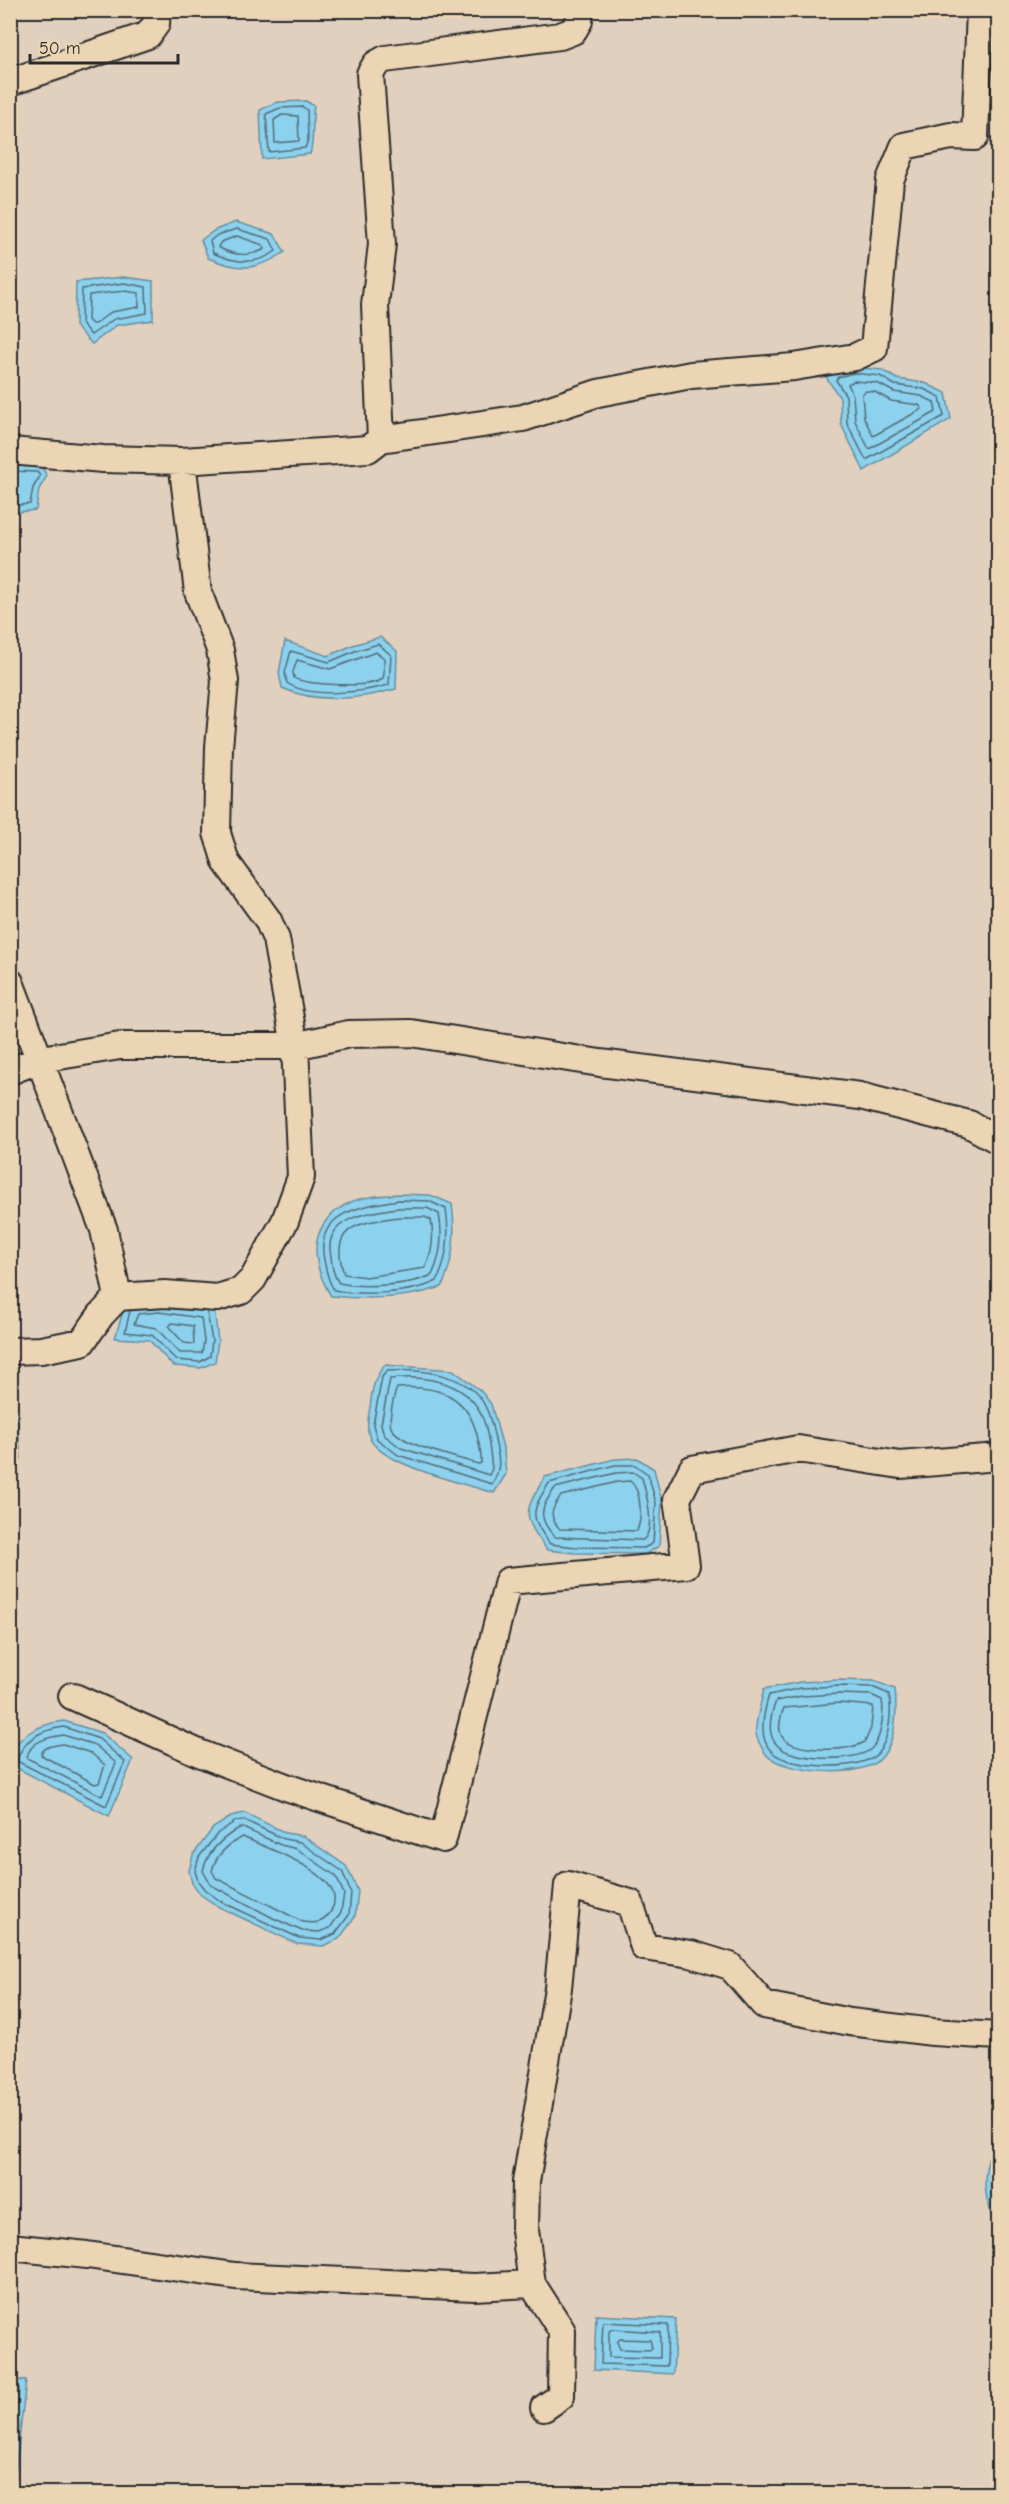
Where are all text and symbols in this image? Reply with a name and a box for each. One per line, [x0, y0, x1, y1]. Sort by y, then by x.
scale bar [30, 27, 178, 65]
text: 50 m [39, 38, 81, 59]

